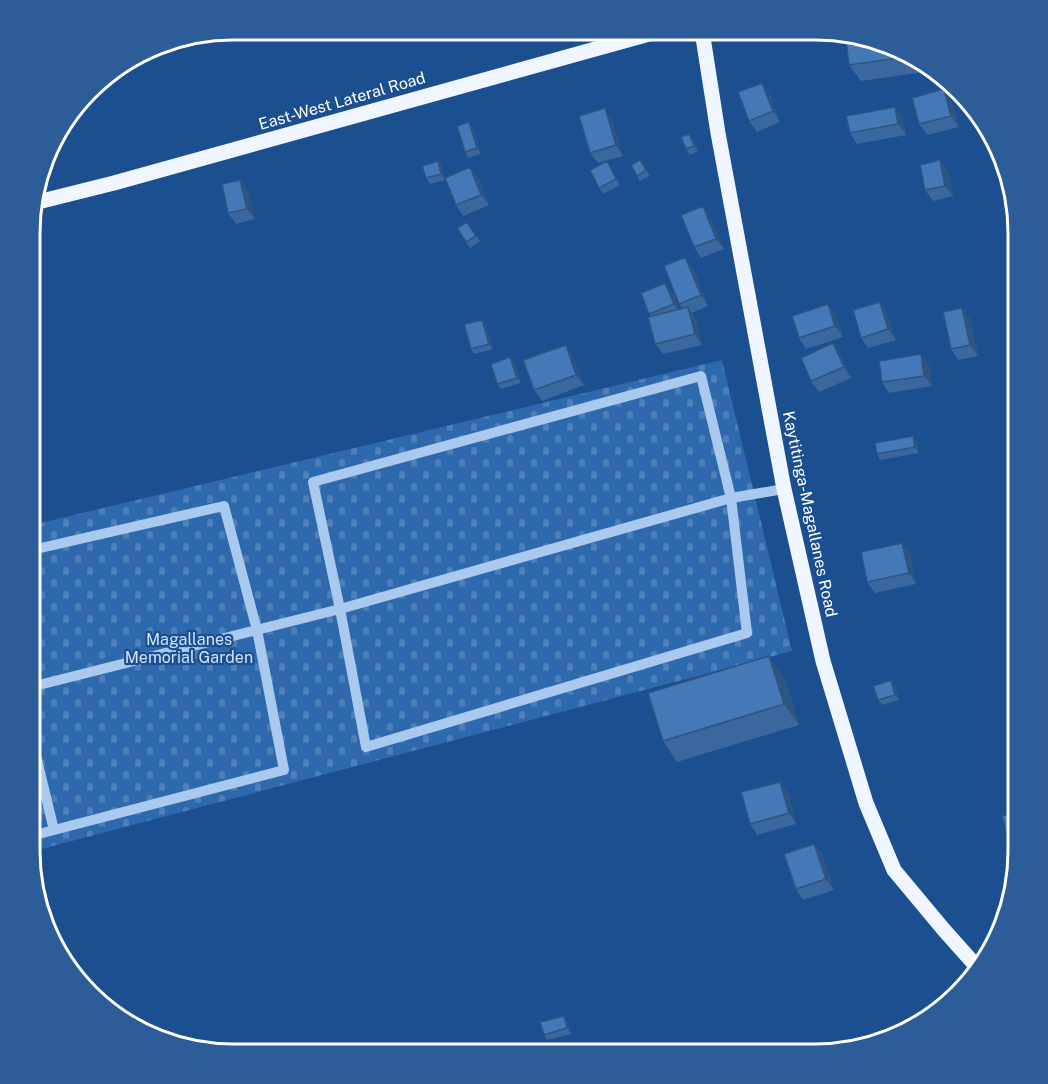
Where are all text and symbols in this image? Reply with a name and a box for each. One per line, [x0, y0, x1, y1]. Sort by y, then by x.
street label: East-West Lateral Road [256, 68, 428, 134]
street label: Kaytitinga-Magallanes Road [779, 409, 841, 619]
park label: Magallanes Memorial Garden [125, 630, 253, 667]

